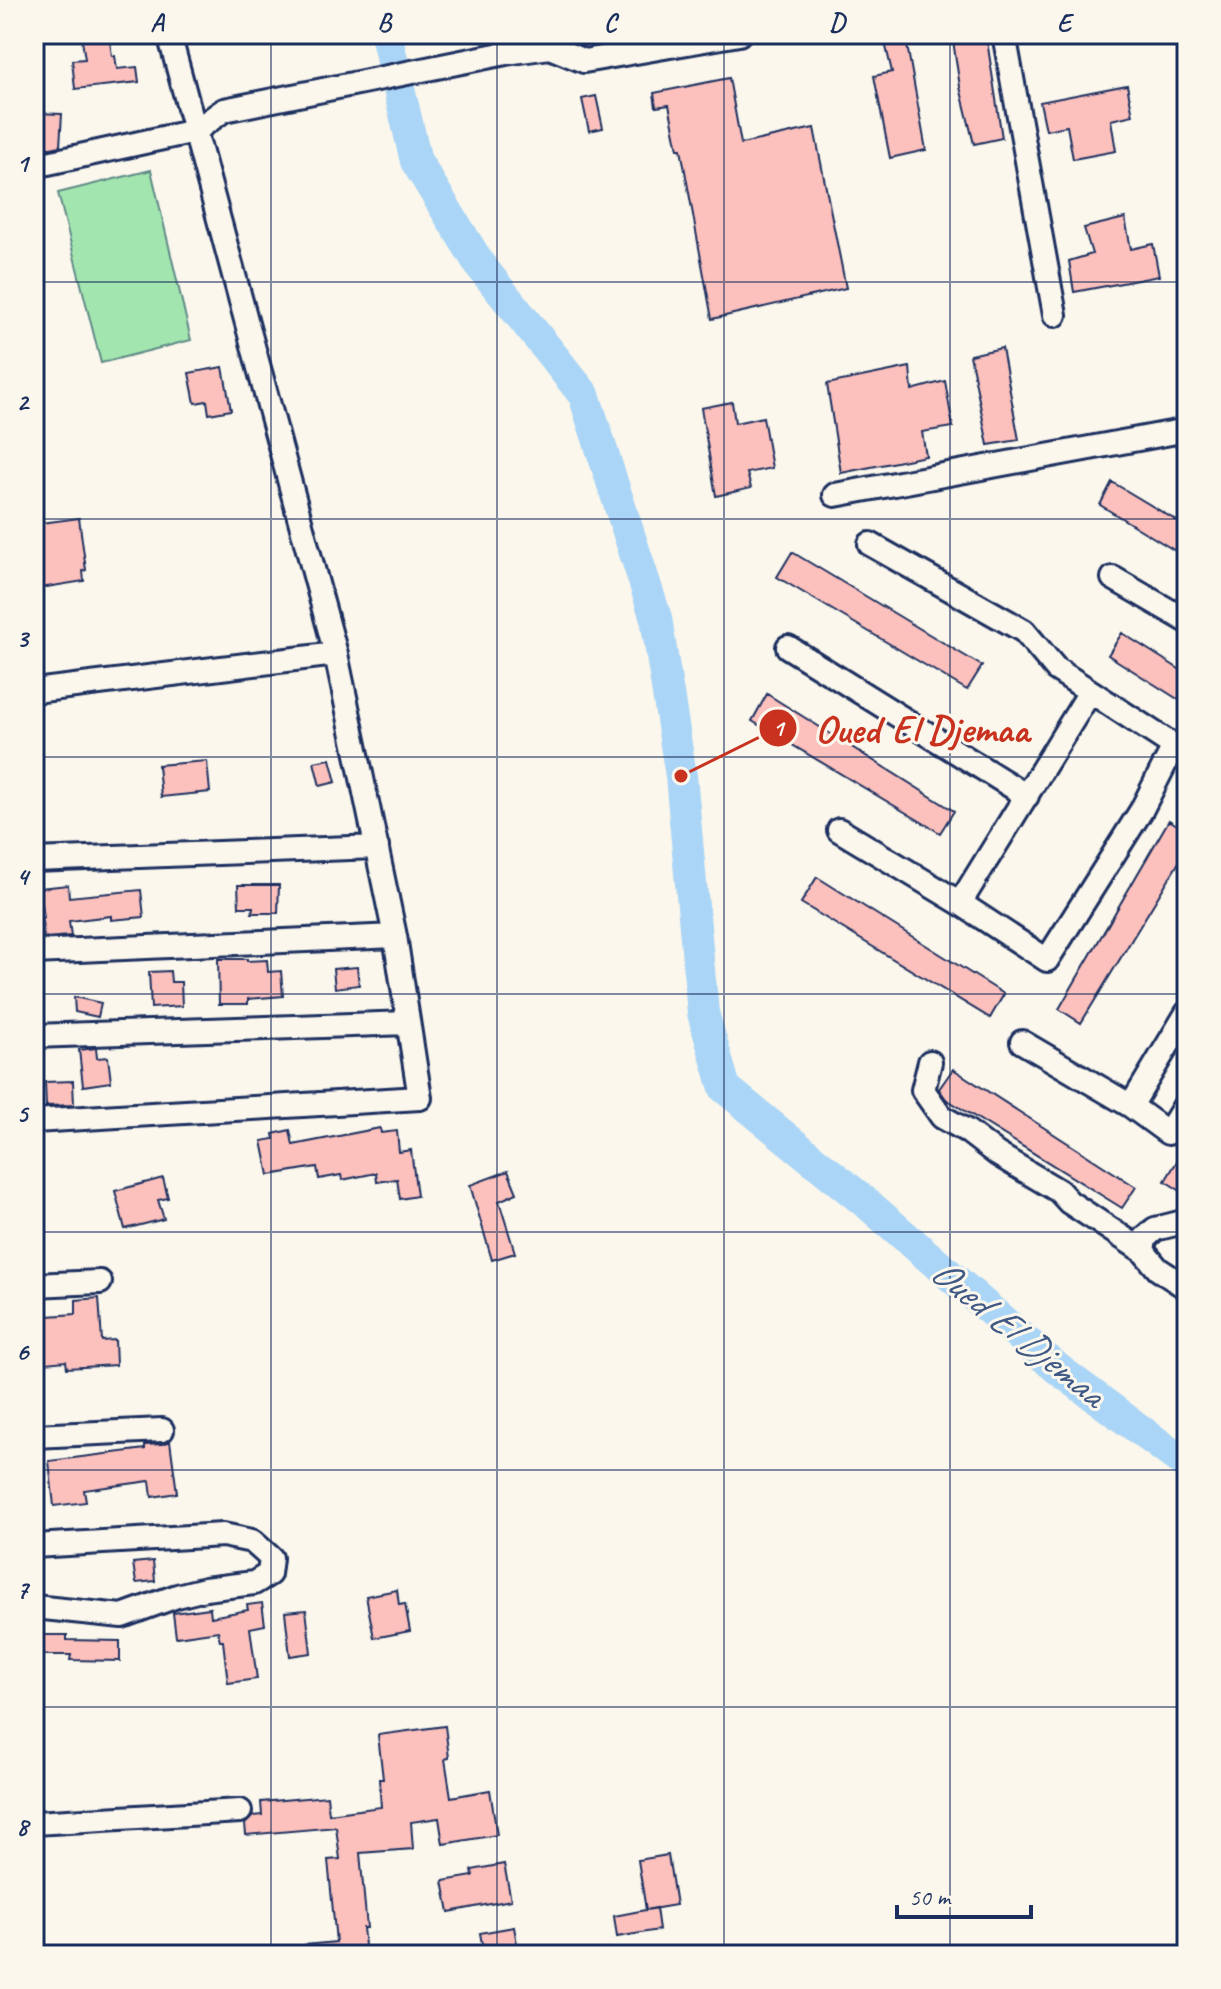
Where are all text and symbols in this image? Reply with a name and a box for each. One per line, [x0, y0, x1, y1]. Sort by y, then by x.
text: A [150, 6, 165, 39]
text: B [377, 6, 393, 39]
text: C [604, 6, 620, 39]
text: D [829, 6, 847, 39]
text: E [1057, 6, 1075, 39]
text: 1 [16, 147, 31, 180]
text: 2 [16, 385, 30, 418]
text: 3 [16, 622, 30, 655]
callout: Oued El Djemaa [758, 696, 1046, 760]
text: Oued El Djemaa [815, 704, 1032, 754]
text: 1 [773, 713, 787, 743]
text: 4 [16, 860, 31, 893]
text: 5 [16, 1097, 30, 1130]
water label: Oued El Djemaa [921, 1246, 1119, 1420]
text: 6 [16, 1335, 30, 1368]
text: 7 [16, 1573, 30, 1606]
text: 8 [16, 1810, 31, 1843]
scale bar [897, 1869, 1031, 1919]
text: 50 m [909, 1882, 952, 1912]

